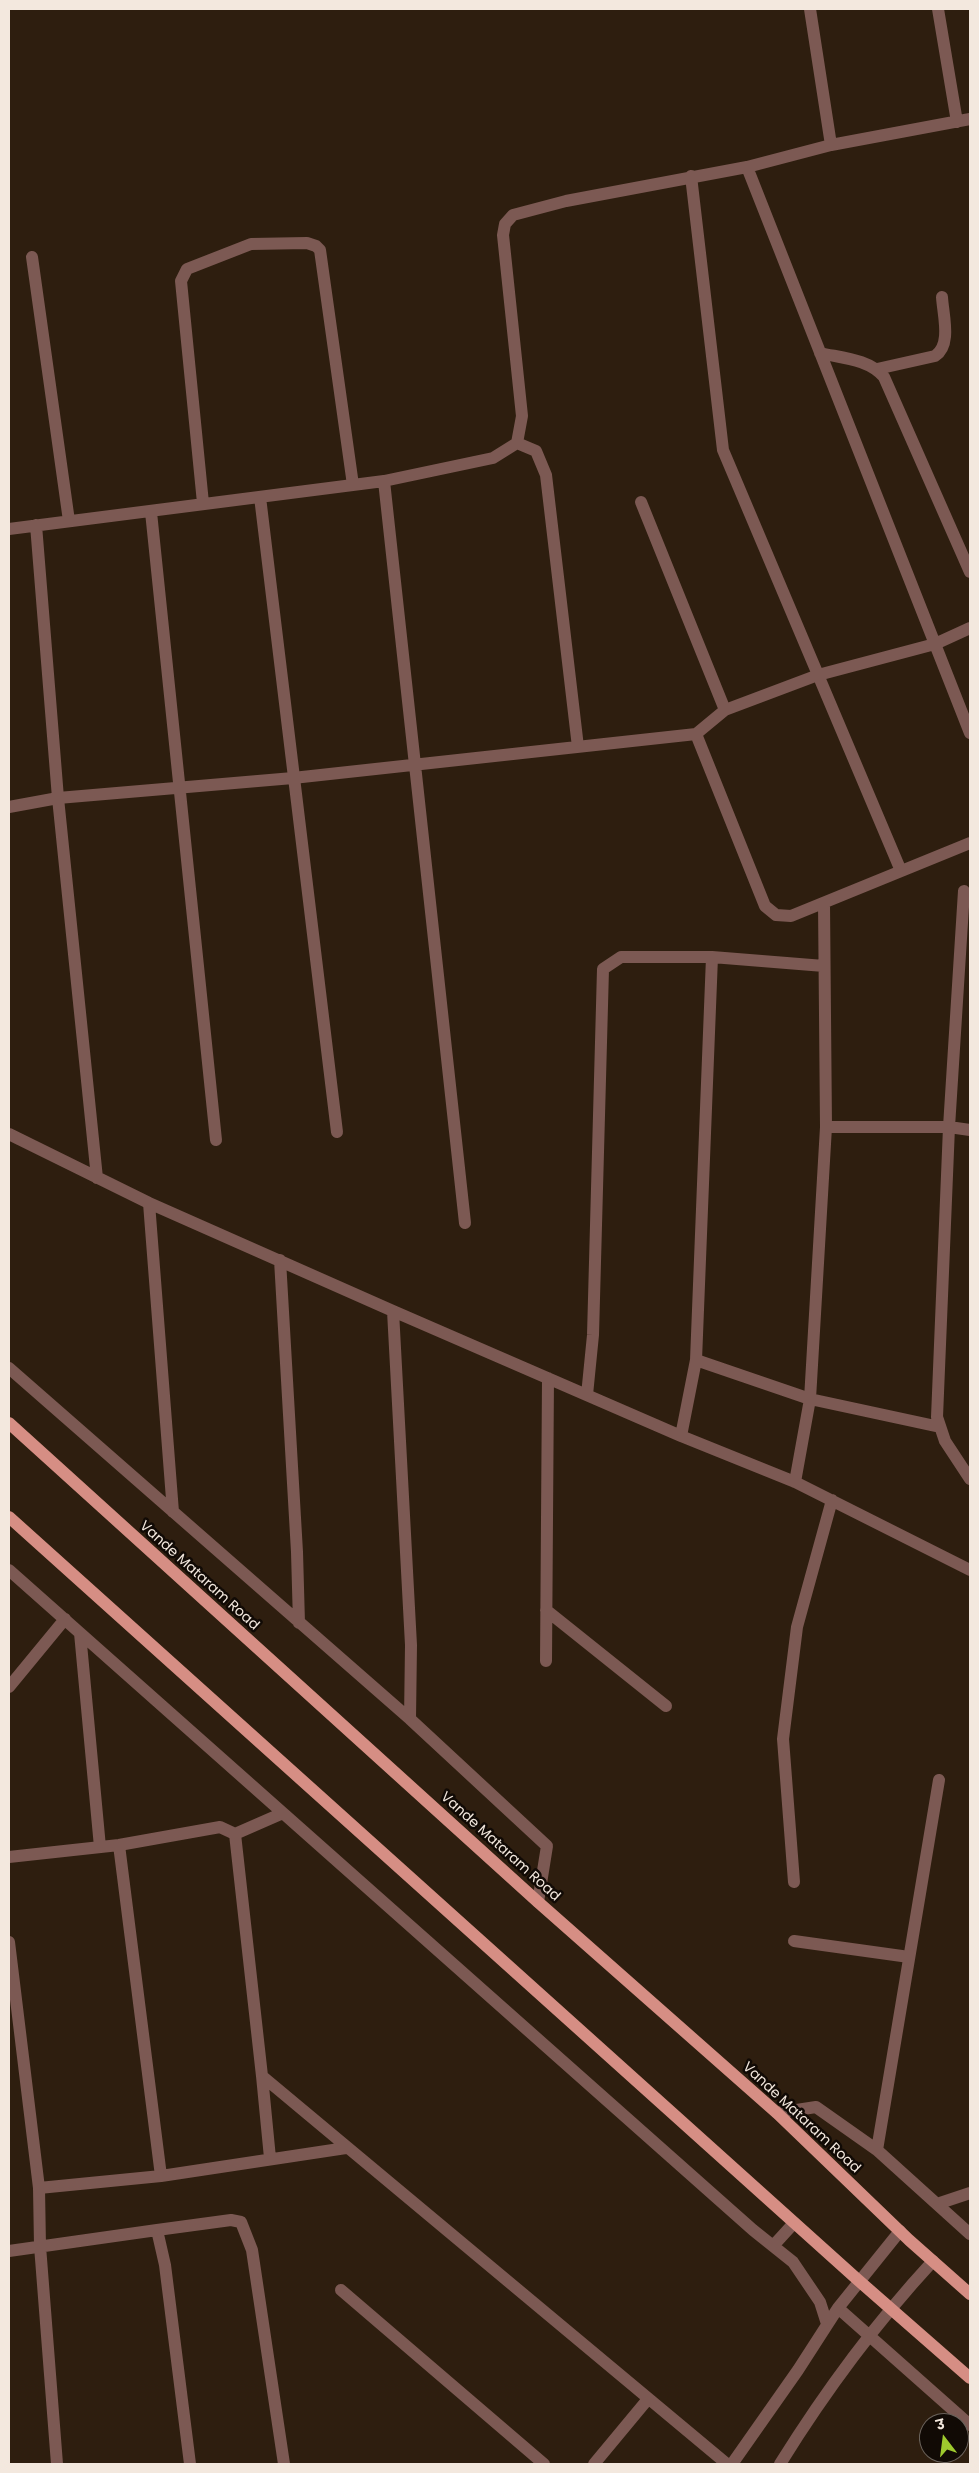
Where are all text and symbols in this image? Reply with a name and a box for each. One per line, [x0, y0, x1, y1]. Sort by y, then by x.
street label: Vande Mataram Road [136, 1518, 262, 1634]
street label: Vande Mataram Road [437, 1789, 563, 1905]
street label: Vande Mataram Road [739, 2059, 863, 2177]
north arrow [919, 2413, 969, 2463]
text: उ [934, 2414, 947, 2435]

